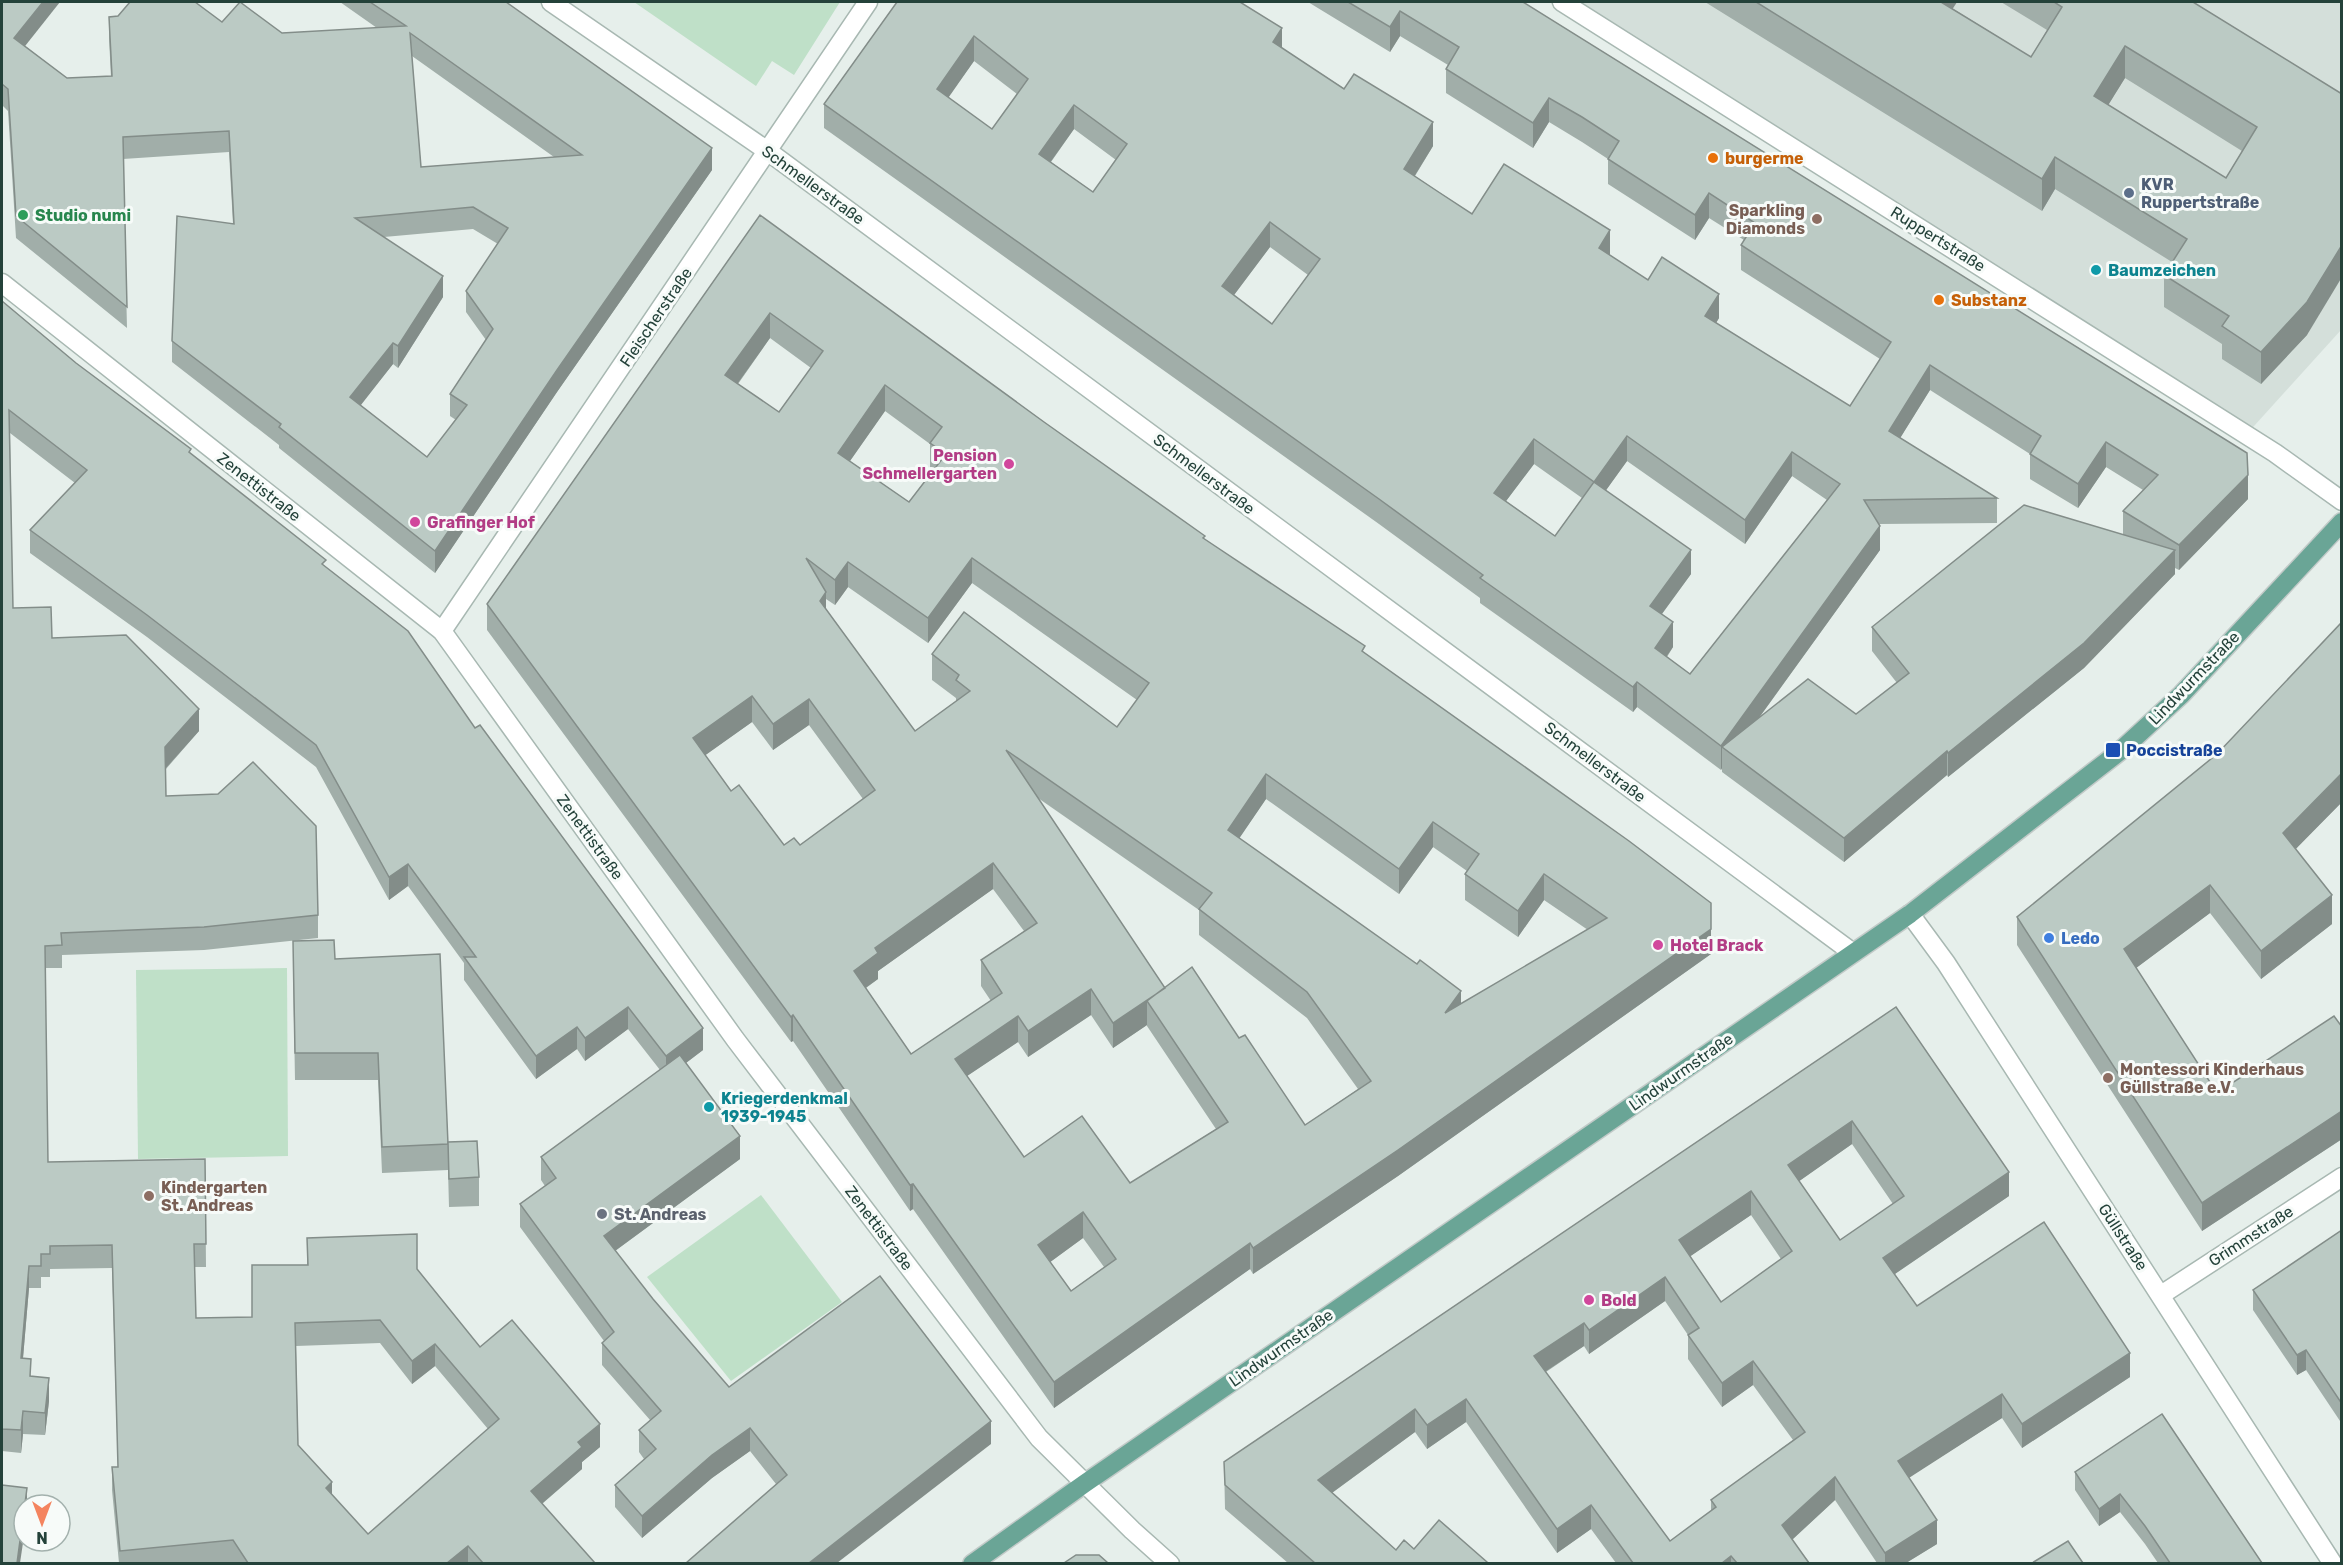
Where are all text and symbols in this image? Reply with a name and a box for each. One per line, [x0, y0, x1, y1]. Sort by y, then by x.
street label: Schmellerstraße [758, 141, 868, 229]
place label: burgerme [1725, 149, 1804, 168]
marker: burgerme [1706, 151, 1720, 165]
place label: KVR Ruppertstraße [2141, 175, 2259, 212]
marker: KVR Ruppertstraße [2122, 186, 2136, 200]
place label: Sparkling Diamonds [1726, 201, 1805, 238]
street label: Ruppertstraße [1887, 202, 1989, 276]
place label: Studio numi [35, 206, 131, 225]
marker: Studio numi [16, 208, 30, 222]
marker: Sparkling Diamonds [1810, 212, 1824, 226]
place label: Baumzeichen [2108, 261, 2216, 280]
marker: Baumzeichen [2089, 263, 2103, 277]
street label: Fleischerstraße [616, 264, 696, 370]
place label: Substanz [1951, 291, 2027, 310]
marker: Substanz [1932, 293, 1946, 307]
street label: Schmellerstraße [1150, 430, 1258, 518]
place label: Pension Schmellergarten [862, 446, 997, 483]
street label: Zenettistraße [213, 448, 305, 526]
marker: Pension Schmellergarten [1002, 457, 1016, 471]
place label: Grafinger Hof [427, 513, 536, 532]
marker: Grafinger Hof [408, 515, 422, 529]
street label: Lindwurmstraße [2145, 627, 2243, 729]
street label: Schmellerstraße [1541, 718, 1649, 806]
marker: Poccistraße [2104, 741, 2122, 759]
place label: Poccistraße [2126, 741, 2223, 760]
street label: Zenettistraße [553, 791, 627, 883]
place label: Ledo [2061, 929, 2100, 948]
marker: Ledo [2042, 931, 2056, 945]
place label: Hotel Brack [1670, 936, 1764, 955]
marker: Hotel Brack [1651, 938, 1665, 952]
street label: Lindwurmstraße [1625, 1029, 1737, 1115]
place label: Montessori Kinderhaus Güllstraße e.V. [2120, 1060, 2304, 1097]
marker: Montessori Kinderhaus Güllstraße e.V. [2101, 1071, 2115, 1085]
place label: Kriegerdenkmal 1939-1945 [721, 1089, 848, 1126]
marker: Kriegerdenkmal 1939-1945 [702, 1100, 716, 1114]
place label: Kindergarten St. Andreas [161, 1178, 267, 1215]
street label: Zenettistraße [841, 1182, 917, 1274]
marker: Kindergarten St. Andreas [142, 1189, 156, 1203]
street label: Güllstraße [2094, 1200, 2152, 1274]
street label: Grimmstraße [2205, 1202, 2297, 1270]
place label: St. Andreas [614, 1205, 707, 1224]
marker: St. Andreas [595, 1207, 609, 1221]
place label: Bold [1601, 1291, 1637, 1310]
marker: Bold [1582, 1293, 1596, 1307]
street label: Lindwurmstraße [1225, 1305, 1337, 1391]
north arrow [12, 1493, 72, 1553]
text: N [36, 1528, 48, 1547]

